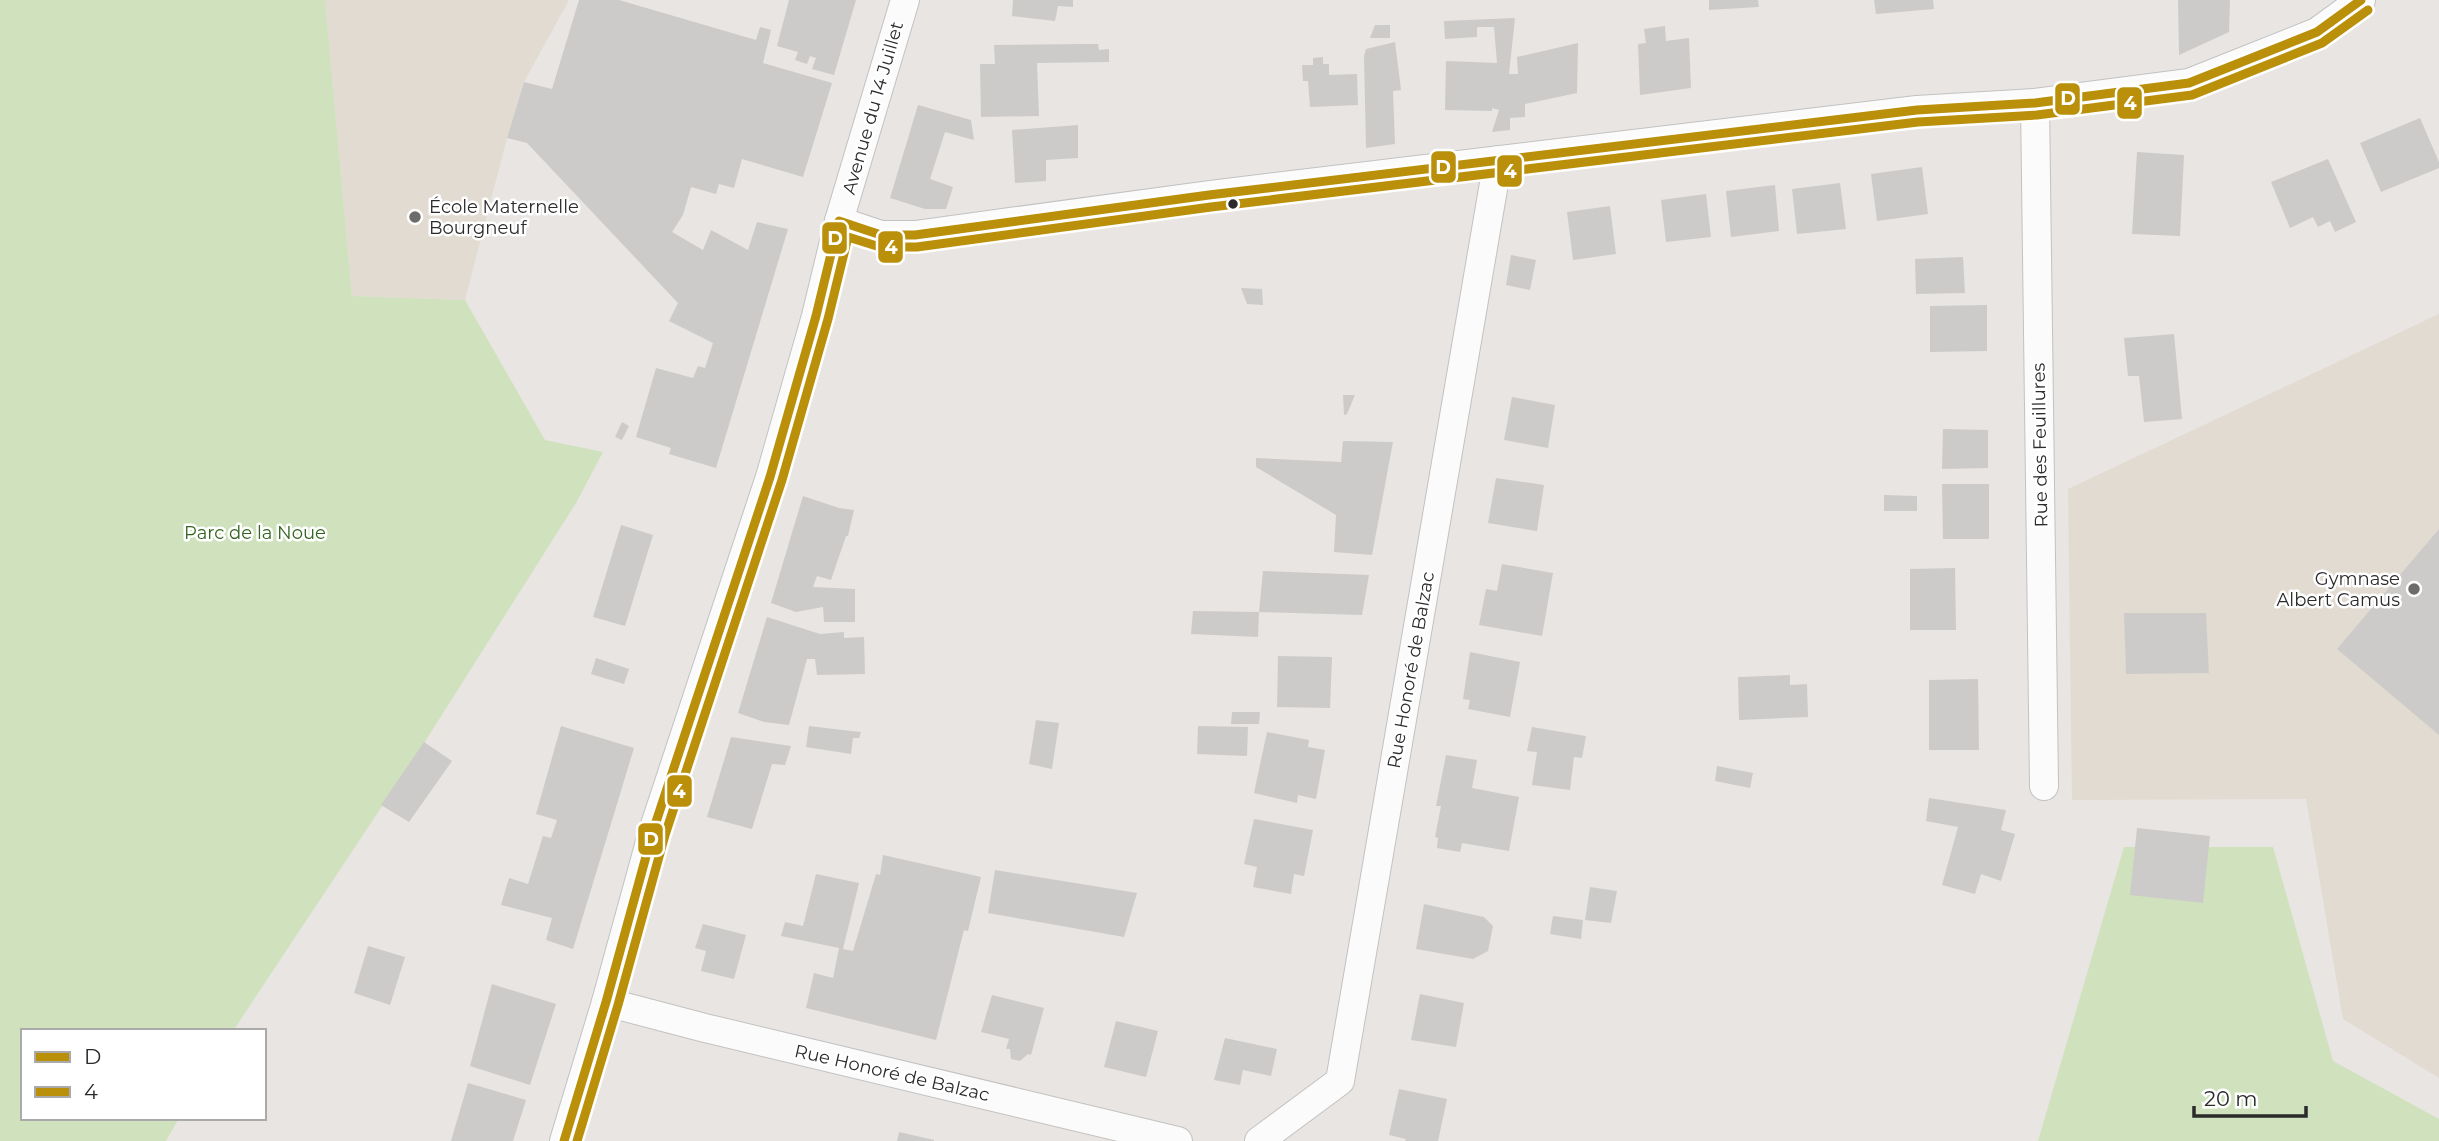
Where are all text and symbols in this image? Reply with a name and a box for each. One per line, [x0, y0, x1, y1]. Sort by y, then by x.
street label: Avenue du 14 Juillet [838, 19, 908, 197]
line badge: D [2054, 82, 2081, 116]
line badge: 4 [2116, 86, 2143, 120]
text: D [2060, 87, 2076, 110]
text: 4 [2123, 92, 2137, 115]
line badge: D [1430, 150, 1457, 184]
line badge: 4 [1496, 154, 1523, 188]
text: D [1435, 156, 1451, 179]
text: 4 [1503, 160, 1517, 183]
place label: École Maternelle Bourgneuf [429, 196, 579, 239]
unlabelled marker [1226, 197, 1240, 211]
marker: École Maternelle Bourgneuf [407, 209, 423, 225]
line badge: D [821, 221, 848, 255]
text: D [827, 227, 843, 250]
line badge: 4 [877, 230, 904, 264]
text: 4 [884, 236, 898, 259]
street label: Rue des Feuillures [2028, 362, 2052, 527]
park label: Parc de la Noue [184, 522, 326, 544]
place label: Gymnase Albert Camus [2276, 568, 2400, 611]
street label: Rue Honoré de Balzac [1383, 570, 1439, 770]
marker: Gymnase Albert Camus [2406, 581, 2422, 597]
line badge: 4 [666, 774, 693, 808]
text: 4 [672, 780, 686, 803]
line badge: D [637, 822, 664, 856]
text: D [643, 828, 659, 851]
legend [21, 1029, 266, 1120]
street label: Rue Honoré de Balzac [792, 1040, 992, 1106]
text: D [84, 1044, 101, 1069]
scale bar [2194, 1074, 2306, 1118]
text: 4 [84, 1079, 98, 1104]
text: 20 m [2204, 1086, 2258, 1111]

